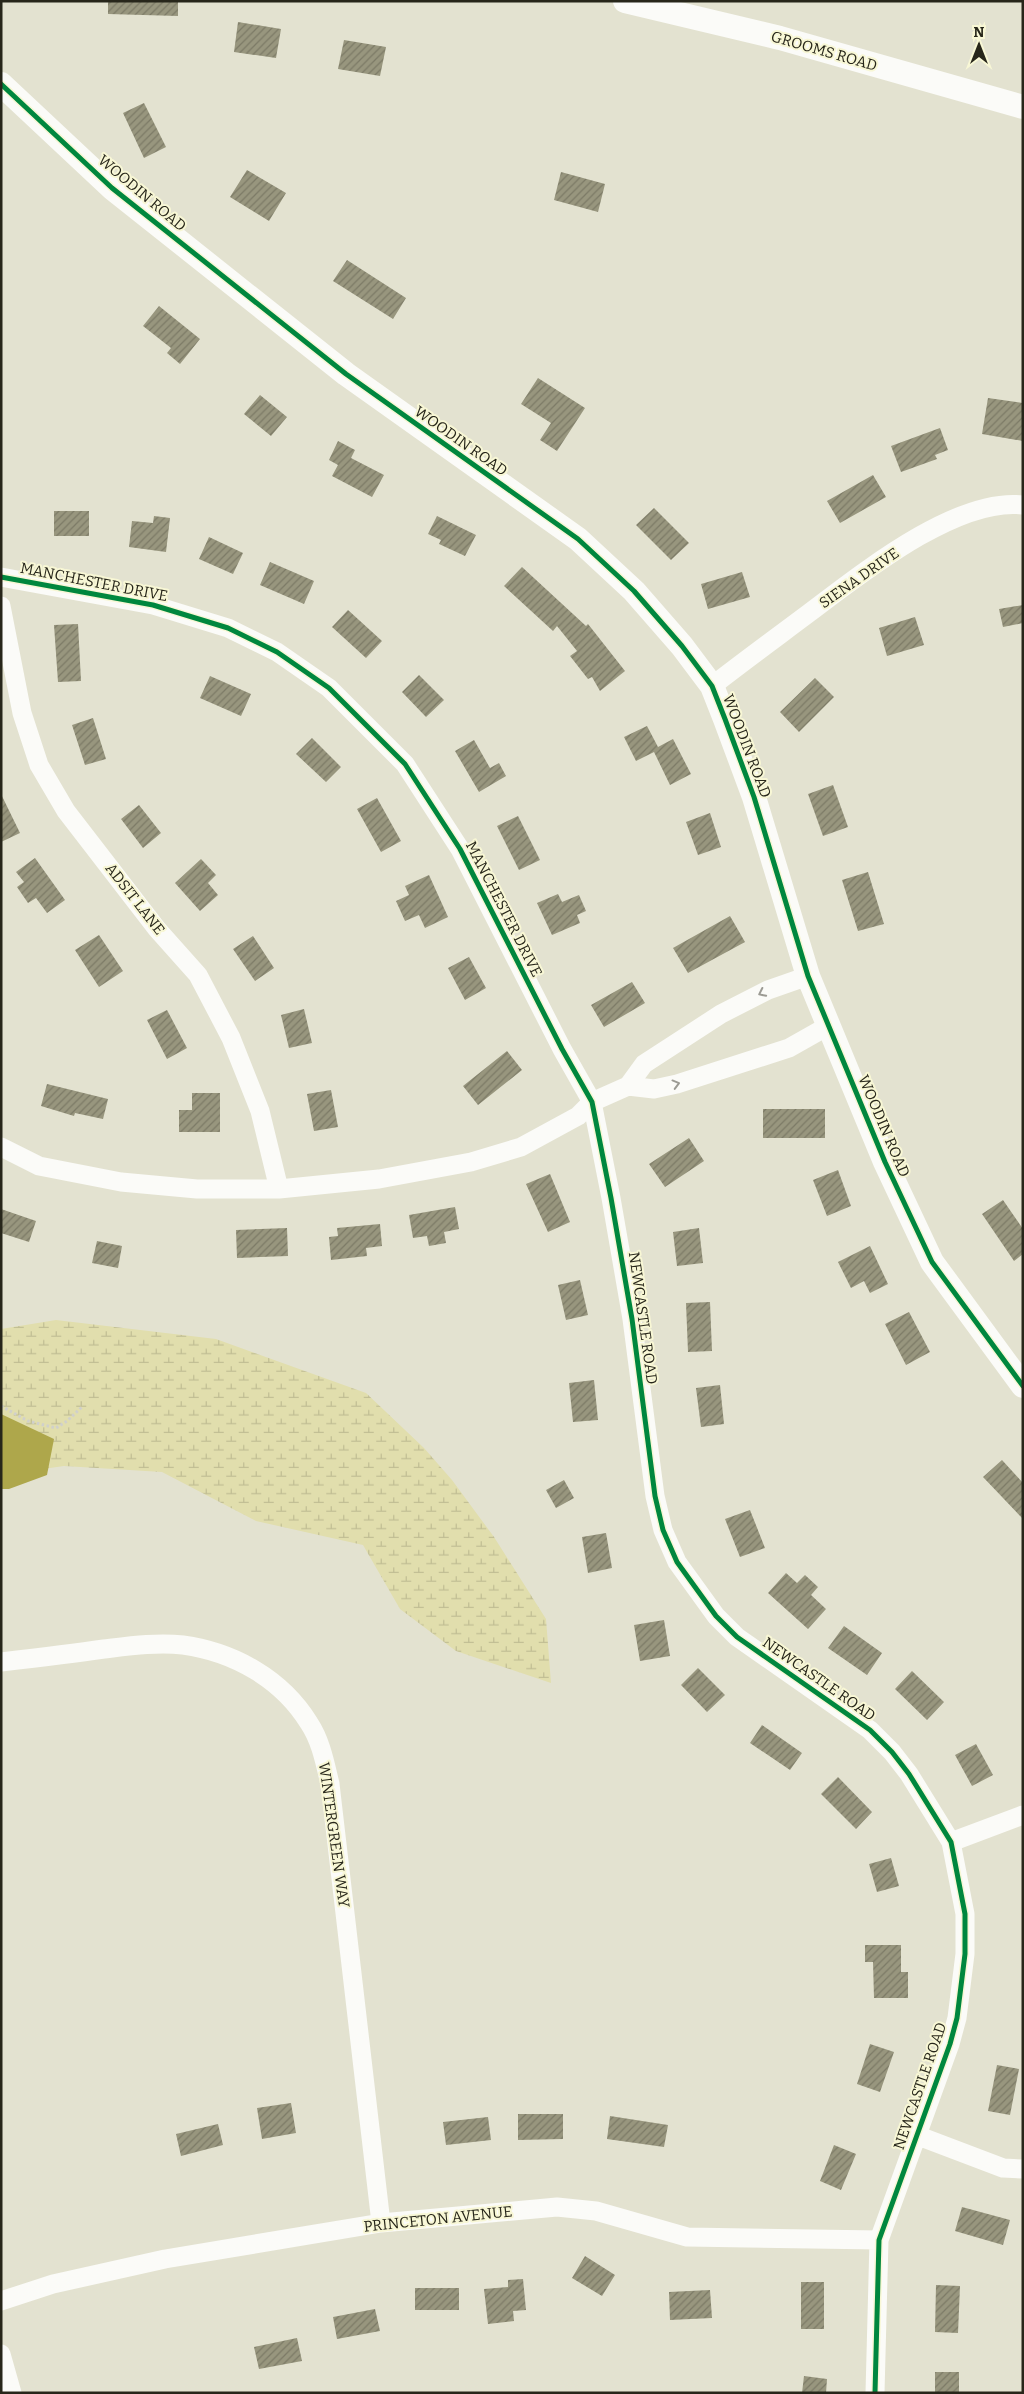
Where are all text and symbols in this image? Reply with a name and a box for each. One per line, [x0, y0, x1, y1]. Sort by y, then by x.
north arrow [954, 20, 1004, 70]
text: N [974, 24, 985, 41]
street label: GROOMS ROAD [769, 27, 879, 75]
street label: WOODIN ROAD [94, 151, 190, 235]
street label: WOODIN ROAD [411, 402, 511, 480]
street label: SIENA DRIVE [816, 544, 902, 612]
street label: MANCHESTER DRIVE [19, 559, 169, 605]
street label: WOODIN ROAD [719, 692, 775, 800]
street label: MANCHESTER DRIVE [462, 838, 546, 980]
street label: ADSIT LANE [101, 860, 169, 938]
one-way arrow [758, 987, 767, 997]
street label: WOODIN ROAD [854, 1072, 914, 1180]
one-way arrow [672, 1079, 680, 1089]
street label: NEWCASTLE ROAD [625, 1251, 661, 1385]
street label: NEWCASTLE ROAD [759, 1633, 879, 1725]
street label: WINTERGREEN WAY [315, 1761, 353, 1909]
street label: NEWCASTLE ROAD [890, 2020, 950, 2152]
street label: PRINCETON AVENUE [363, 2202, 513, 2236]

